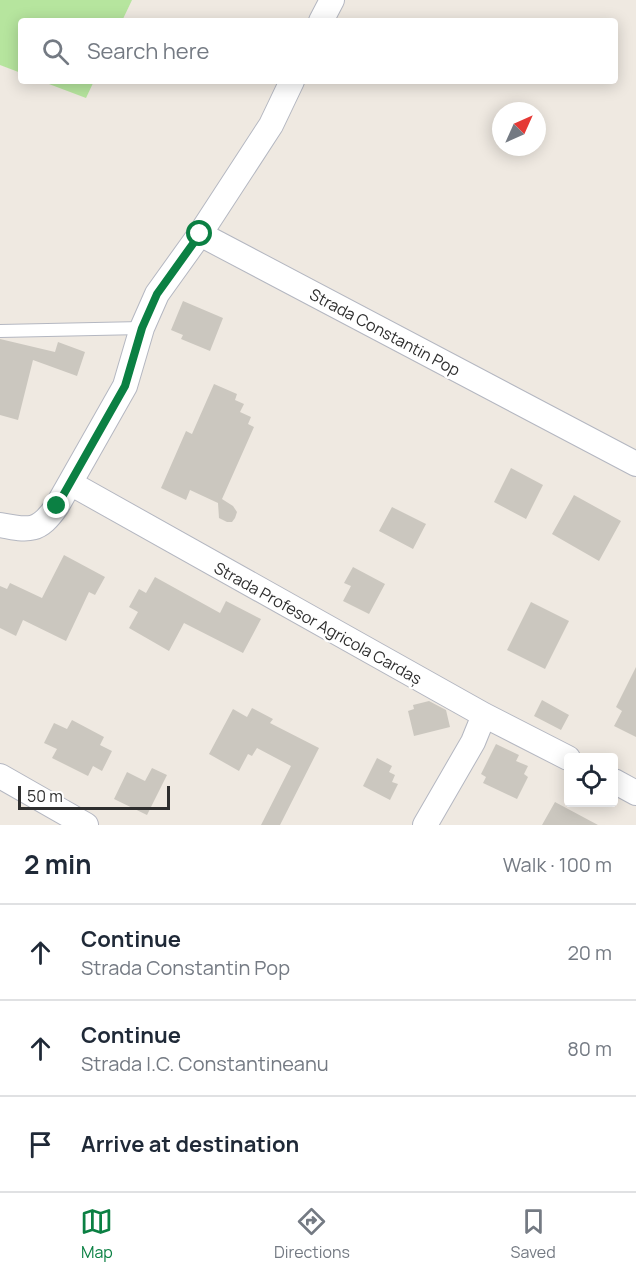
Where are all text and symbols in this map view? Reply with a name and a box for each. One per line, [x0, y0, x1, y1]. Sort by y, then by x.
search box [18, 18, 618, 84]
icon: search [39, 35, 72, 68]
text: Search here [87, 36, 209, 66]
north arrow [492, 102, 546, 156]
route start [186, 220, 212, 246]
street label: Strada Constantin Pop [306, 283, 464, 381]
route end [43, 492, 69, 518]
street label: Strada Profesor Agricola Cardaș [210, 557, 426, 689]
map controls [564, 753, 618, 807]
button: locate [564, 753, 618, 807]
scale bar [18, 783, 170, 810]
text: 50 m [27, 785, 63, 807]
text: 2 min [24, 846, 92, 882]
text: Walk · 100 m [503, 851, 612, 878]
text: Continue [81, 924, 181, 954]
icon: ahead [24, 936, 57, 969]
text: 20 m [567, 939, 612, 966]
text: Strada Constantin Pop [81, 954, 290, 981]
text: Continue [81, 1020, 181, 1050]
icon: ahead [24, 1032, 57, 1065]
text: 80 m [567, 1035, 612, 1062]
text: Strada I.C. Constantineanu [81, 1050, 329, 1077]
icon: arrive [24, 1128, 57, 1161]
text: Arrive at destination [81, 1129, 299, 1159]
tab: Map [80, 1205, 113, 1263]
tab: Directions [274, 1205, 350, 1263]
tab: Saved [511, 1205, 556, 1263]

